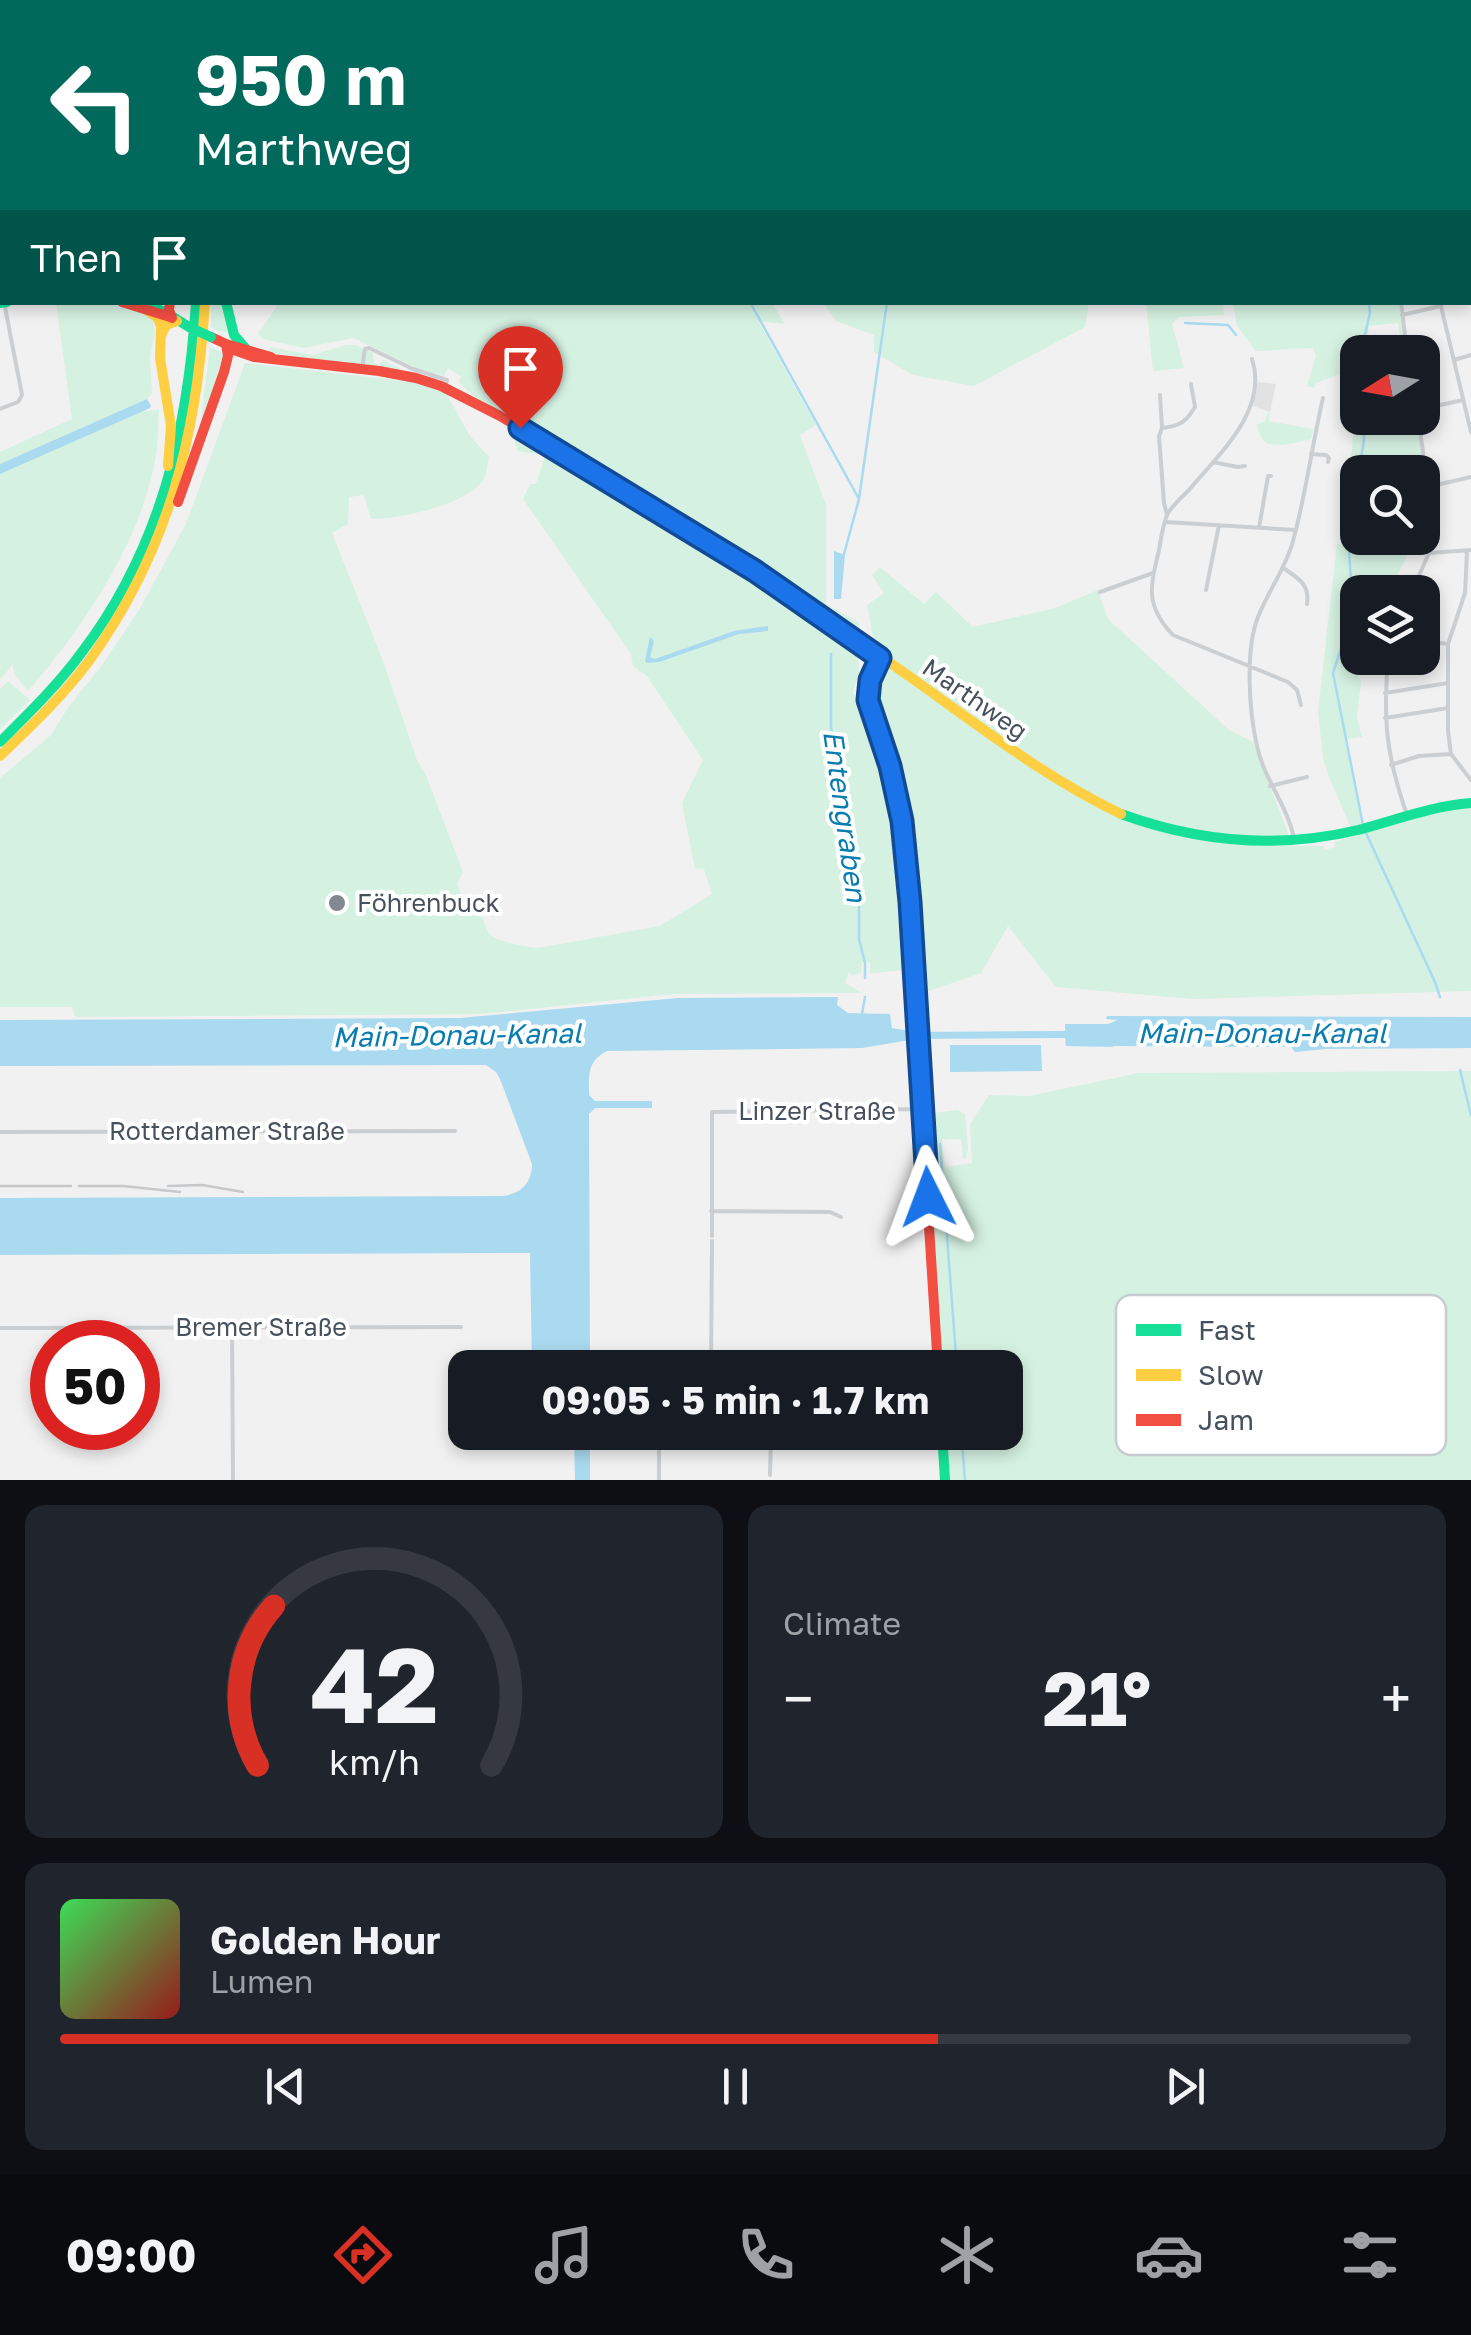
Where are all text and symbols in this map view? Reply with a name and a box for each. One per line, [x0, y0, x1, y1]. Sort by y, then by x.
text: 950 m [195, 36, 406, 120]
icon: left [30, 40, 160, 170]
text: Marthweg [195, 121, 413, 175]
icon: arrive [142, 230, 197, 285]
text: Then [30, 235, 122, 280]
pin [478, 326, 563, 429]
north arrow [1340, 335, 1440, 435]
map controls [1340, 335, 1440, 675]
icon: arrive [493, 341, 548, 396]
button: search [1340, 455, 1440, 555]
button: layers [1340, 575, 1440, 675]
street label: Marthweg [917, 651, 1034, 746]
water label: Entengraben [817, 728, 874, 906]
place label: Föhrenbuck [357, 887, 500, 918]
marker: Föhrenbuck [326, 892, 348, 914]
water label: Main-Donau-Kanal [332, 1016, 583, 1053]
water label: Main-Donau-Kanal [1137, 1016, 1388, 1049]
street label: Linzer Straße [738, 1095, 896, 1126]
street label: Rotterdamer Straße [109, 1115, 345, 1146]
position arrow [876, 1145, 980, 1249]
legend [1116, 1295, 1446, 1455]
street label: Bremer Straße [175, 1311, 347, 1342]
text: Fast [1198, 1313, 1256, 1346]
speed limit sign: 50 [30, 1320, 160, 1450]
text: Slow [1198, 1358, 1264, 1391]
text: 09:05 · 5 min · 1.7 km [542, 1377, 929, 1422]
text: Jam [1198, 1403, 1254, 1436]
text: Climate [783, 1604, 901, 1642]
text: 42 [310, 1621, 438, 1746]
text: 21° [1043, 1652, 1151, 1743]
text: − [783, 1665, 813, 1731]
text: + [1381, 1665, 1411, 1731]
text: km/h [329, 1740, 419, 1783]
text: Golden Hour [210, 1917, 441, 1962]
text: Lumen [210, 1962, 314, 2000]
icon: previous [258, 2059, 313, 2114]
icon: pause [708, 2059, 763, 2114]
icon: next [1158, 2059, 1213, 2114]
icon: directions [328, 2220, 398, 2290]
icon: music [529, 2220, 599, 2290]
icon: phone [731, 2220, 801, 2290]
icon: climate [932, 2220, 1002, 2290]
icon: car [1134, 2220, 1204, 2290]
icon: filters [1335, 2220, 1405, 2290]
text: 09:00 [66, 2228, 196, 2282]

